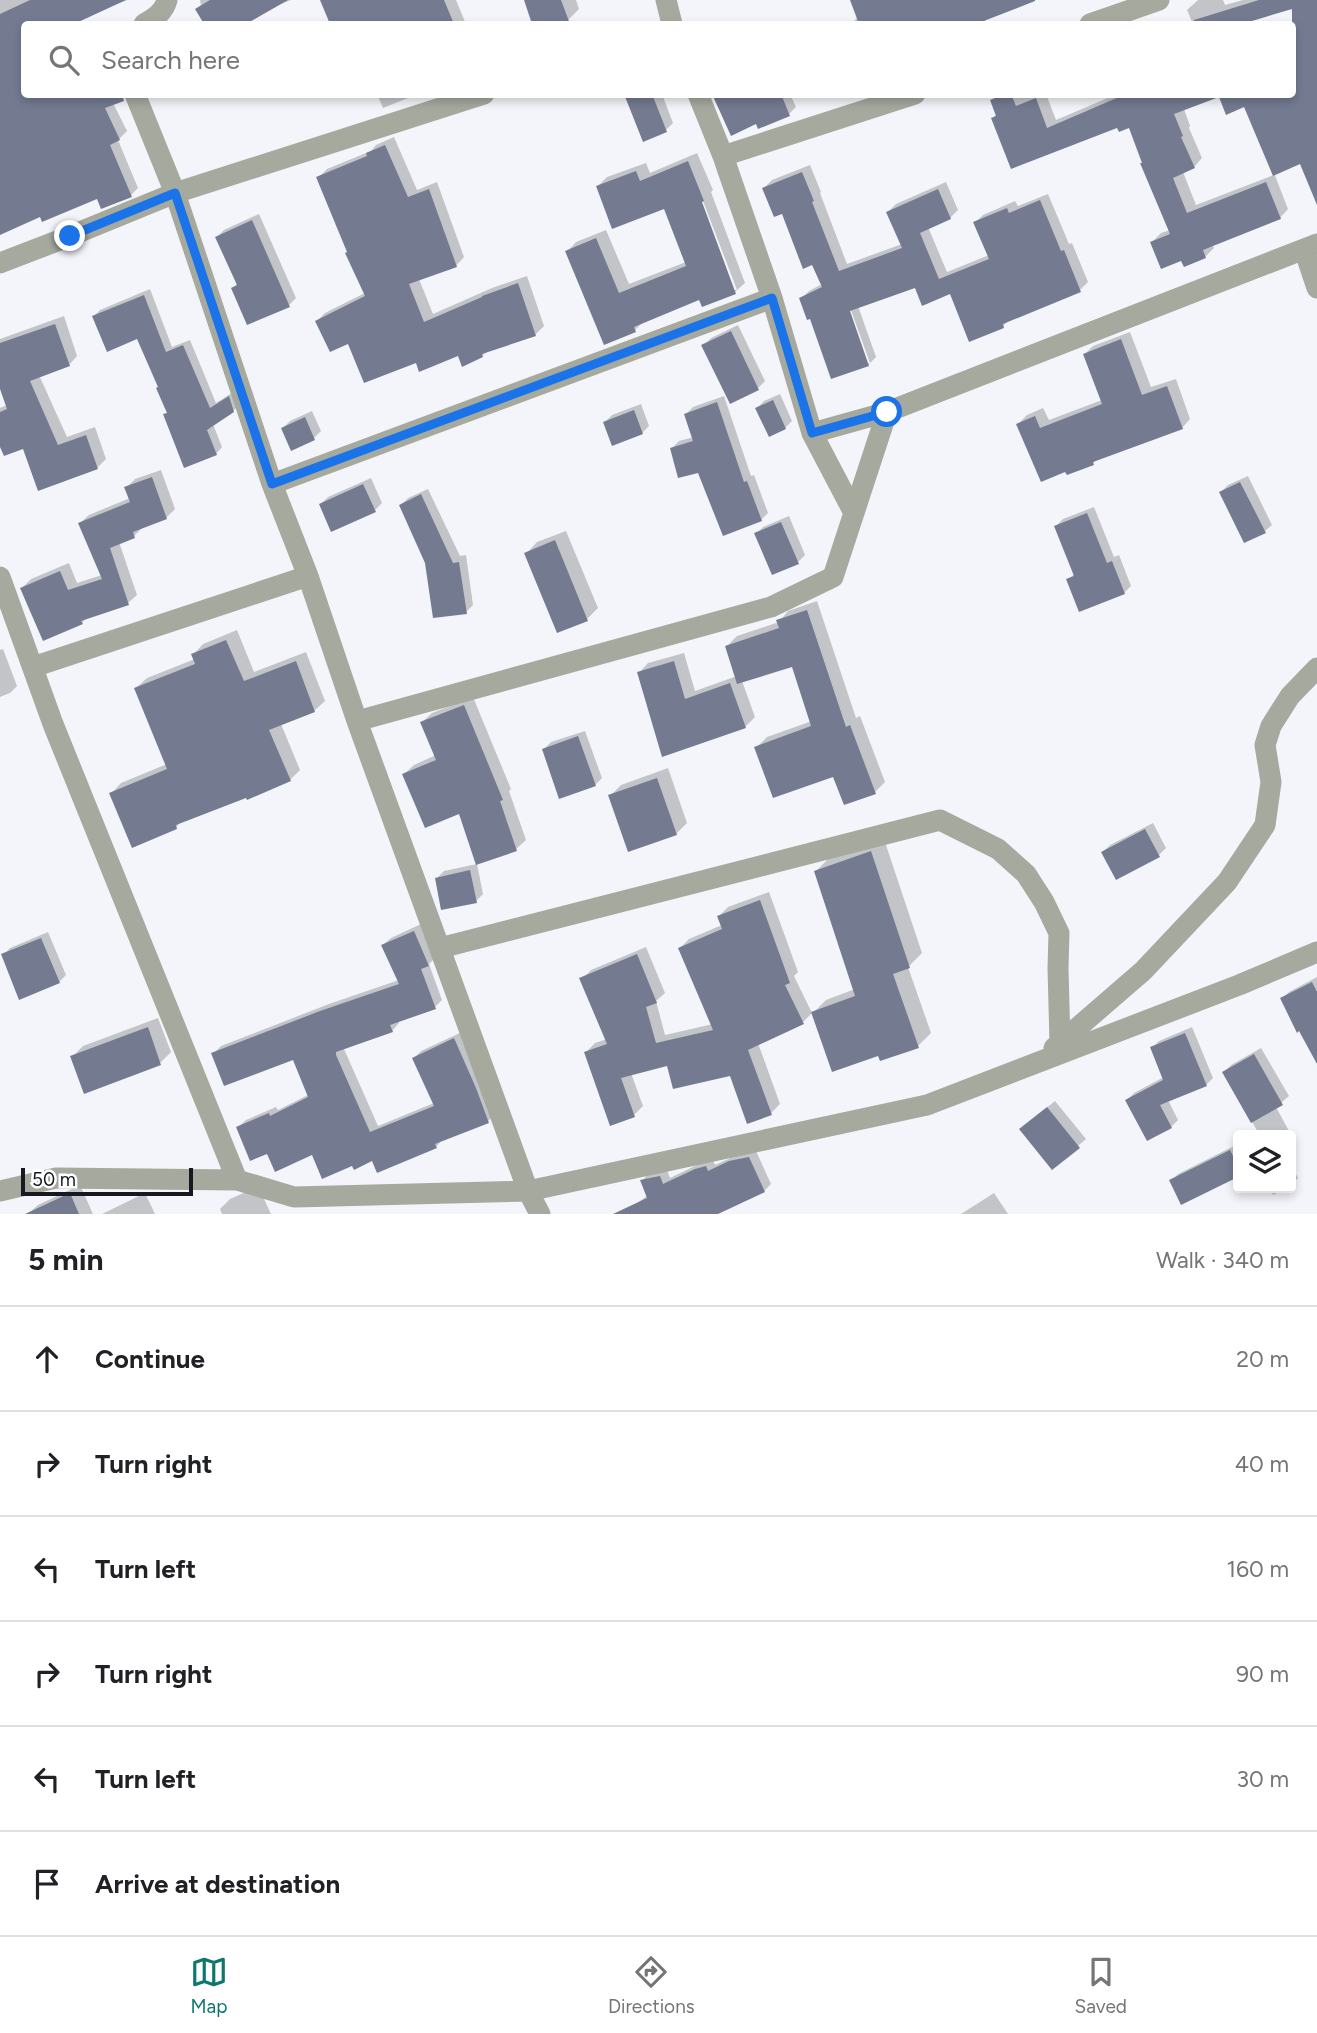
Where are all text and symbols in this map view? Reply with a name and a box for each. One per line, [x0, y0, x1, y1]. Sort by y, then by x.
search box [21, 21, 1296, 98]
icon: search [45, 41, 83, 79]
text: Search here [101, 44, 240, 76]
route end [54, 220, 85, 251]
route start [871, 396, 902, 427]
map controls [1233, 1130, 1296, 1193]
button: layers [1233, 1130, 1296, 1193]
scale bar [21, 1165, 192, 1197]
text: 50 m [32, 1168, 76, 1191]
text: 5 min [28, 1241, 104, 1278]
text: Walk · 340 m [1156, 1246, 1289, 1274]
icon: ahead [28, 1340, 66, 1378]
text: Continue [95, 1343, 205, 1375]
text: 20 m [1236, 1345, 1289, 1373]
icon: right [28, 1445, 66, 1483]
text: Turn right [95, 1448, 212, 1480]
text: 40 m [1235, 1450, 1289, 1478]
icon: left [28, 1550, 66, 1588]
text: Turn left [95, 1553, 196, 1585]
text: 160 m [1226, 1555, 1289, 1583]
icon: right [28, 1655, 66, 1693]
text: Turn right [95, 1658, 212, 1690]
text: 90 m [1236, 1660, 1289, 1688]
icon: left [28, 1760, 66, 1798]
text: Turn left [95, 1763, 196, 1795]
text: 30 m [1236, 1765, 1289, 1793]
icon: arrive [28, 1865, 66, 1903]
text: Arrive at destination [95, 1868, 340, 1900]
tab: Map [190, 1953, 228, 2018]
tab: Directions [608, 1953, 695, 2018]
tab: Saved [1075, 1953, 1127, 2018]

